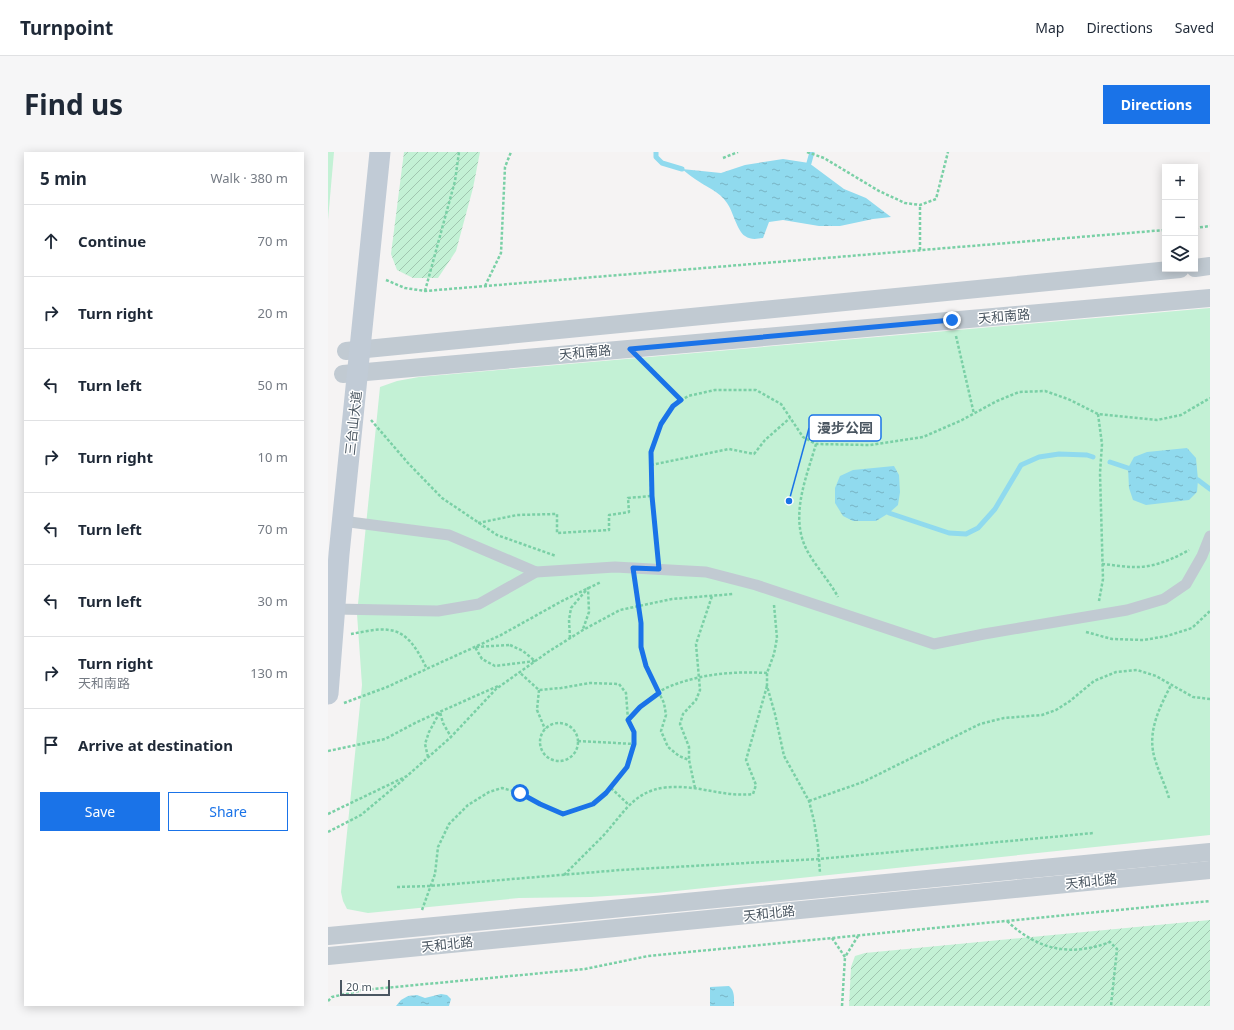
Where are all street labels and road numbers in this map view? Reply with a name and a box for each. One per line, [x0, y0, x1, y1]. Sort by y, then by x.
street label: 天和南路 [977, 305, 1031, 327]
street label: 天和南路 [558, 341, 612, 363]
street label: 三台山大道 [341, 390, 365, 456]
street label: 天和北路 [1064, 869, 1118, 893]
street label: 天和北路 [742, 901, 796, 925]
street label: 天和北路 [420, 932, 474, 956]

